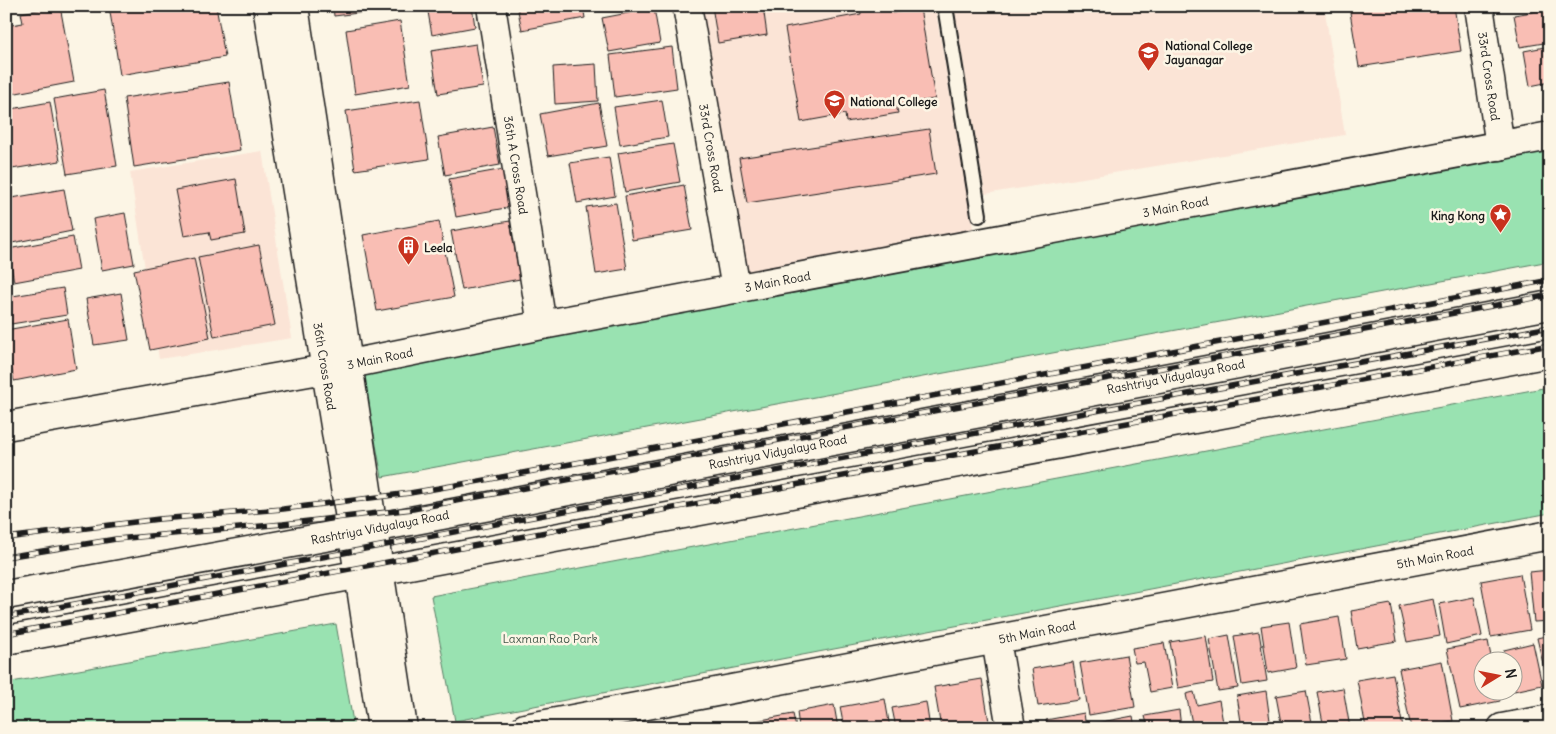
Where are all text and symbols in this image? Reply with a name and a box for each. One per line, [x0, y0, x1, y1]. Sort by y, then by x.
street label: 33rd Cross Road [1475, 31, 1504, 122]
place label: National College Jayanagar [1165, 38, 1253, 68]
school or university icon: National College Jayanagar [1137, 40, 1161, 71]
school or university icon: National College [822, 89, 846, 120]
place label: National College [850, 94, 938, 110]
street label: 33rd Cross Road [697, 102, 727, 193]
street label: 36th A Cross Road [501, 115, 532, 215]
street label: 3 Main Road [1141, 193, 1210, 220]
place icon: King Kong [1489, 203, 1513, 234]
place label: King Kong [1431, 208, 1485, 224]
building icon: Leela [396, 235, 420, 266]
place label: Leela [424, 240, 453, 255]
street label: 3 Main Road [743, 267, 812, 294]
street label: 36th Cross Road [311, 321, 340, 411]
street label: 3 Main Road [346, 344, 414, 372]
street label: Rashtriya Vidyalaya Road [1105, 356, 1246, 396]
street label: Rashtriya Vidyalaya Road [708, 431, 848, 472]
street label: Rashtriya Vidyalaya Road [310, 506, 450, 547]
street label: 5th Main Road [1395, 542, 1475, 571]
street label: 5th Main Road [997, 617, 1077, 646]
park label: Laxman Rao Park [502, 631, 598, 646]
north arrow [1474, 652, 1524, 702]
text: N [1501, 667, 1521, 680]

